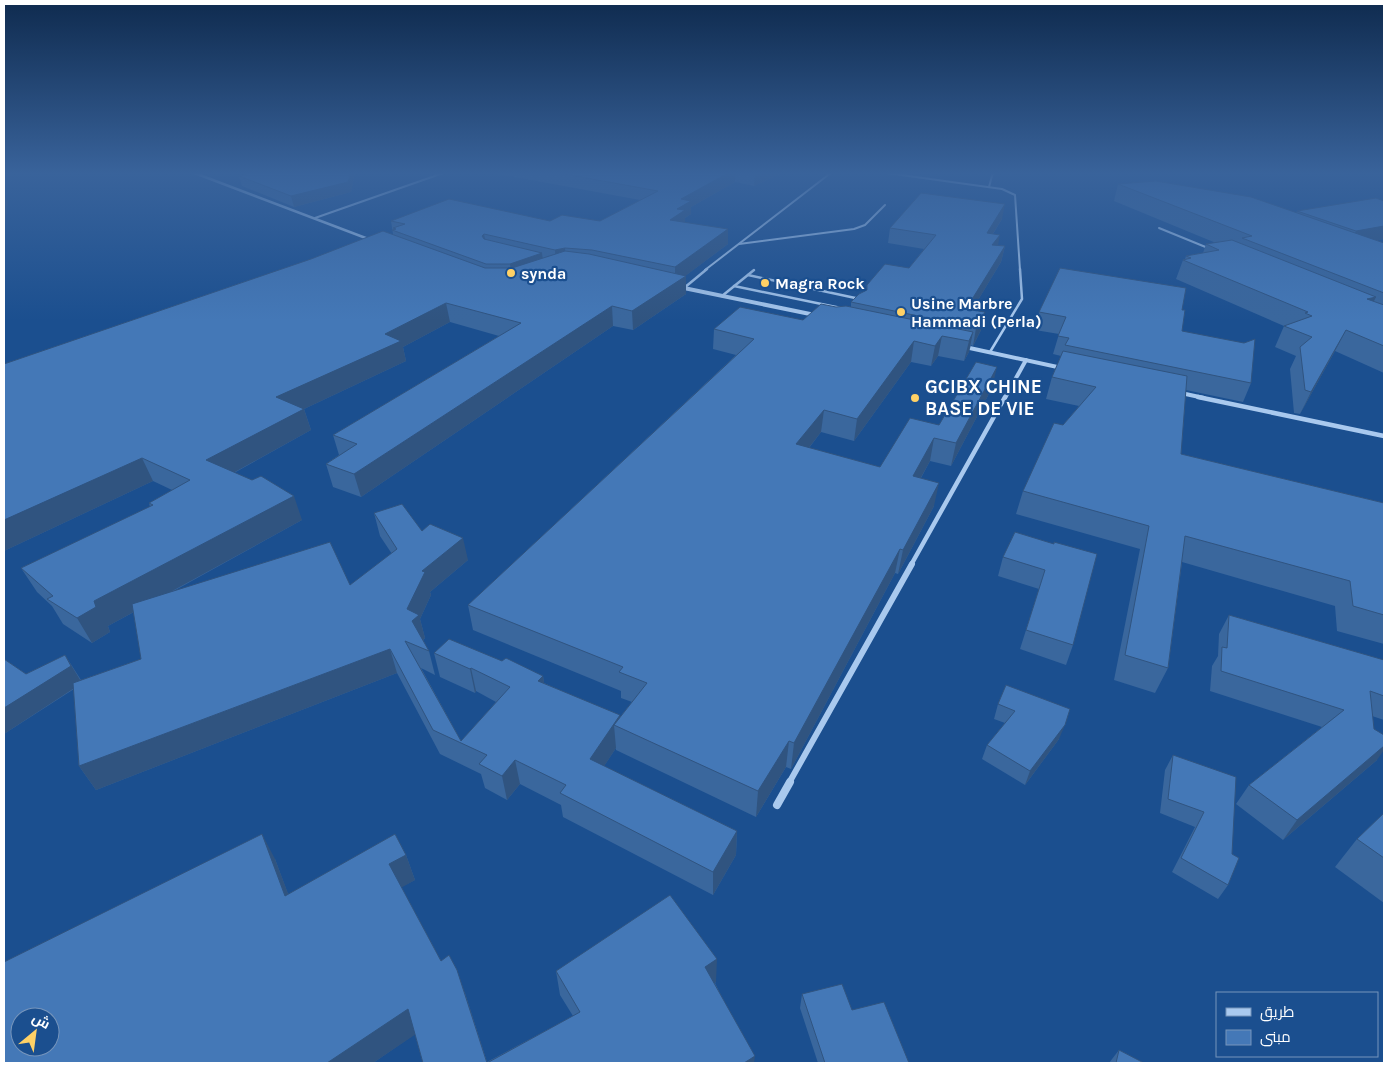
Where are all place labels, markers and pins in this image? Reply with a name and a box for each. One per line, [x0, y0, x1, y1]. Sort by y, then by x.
place label: synda [521, 264, 566, 283]
marker: synda [505, 267, 517, 279]
place label: Magra Rock [775, 274, 865, 293]
marker: Magra Rock [759, 277, 771, 289]
place label: Usine Marbre Hammadi (Perla) [911, 294, 1042, 331]
marker: Usine Marbre Hammadi (Perla) [895, 306, 907, 318]
place label: GCIBX CHINE BASE DE VIE [925, 376, 1042, 420]
marker: GCIBX CHINE BASE DE VIE [909, 392, 921, 404]

